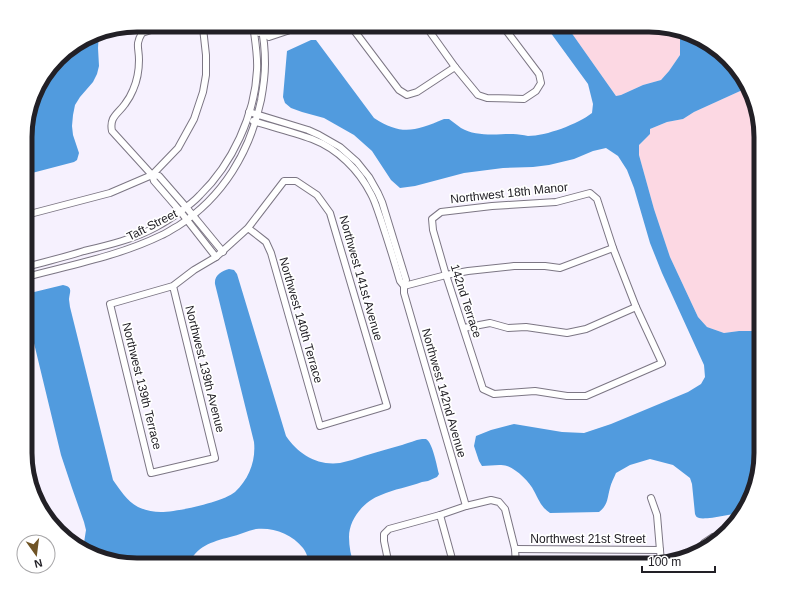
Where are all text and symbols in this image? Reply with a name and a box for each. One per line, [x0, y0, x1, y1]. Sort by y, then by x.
street label: Northwest 18th Manor [450, 180, 568, 206]
street label: Taft Street [124, 206, 180, 244]
street label: Northwest 141st Avenue [336, 214, 386, 343]
street label: Northwest 140th Terrace [276, 255, 326, 385]
street label: 142nd Terrace [448, 262, 485, 340]
street label: Northwest 139th Avenue [182, 304, 228, 434]
street label: Northwest 139th Terrace [119, 321, 165, 451]
street label: Northwest 142nd Avenue [419, 327, 469, 460]
street label: Northwest 21st Street [530, 532, 646, 546]
north arrow [16, 534, 56, 574]
scale bar [642, 548, 715, 574]
text: 100 m [648, 555, 681, 569]
text: N [33, 557, 44, 570]

